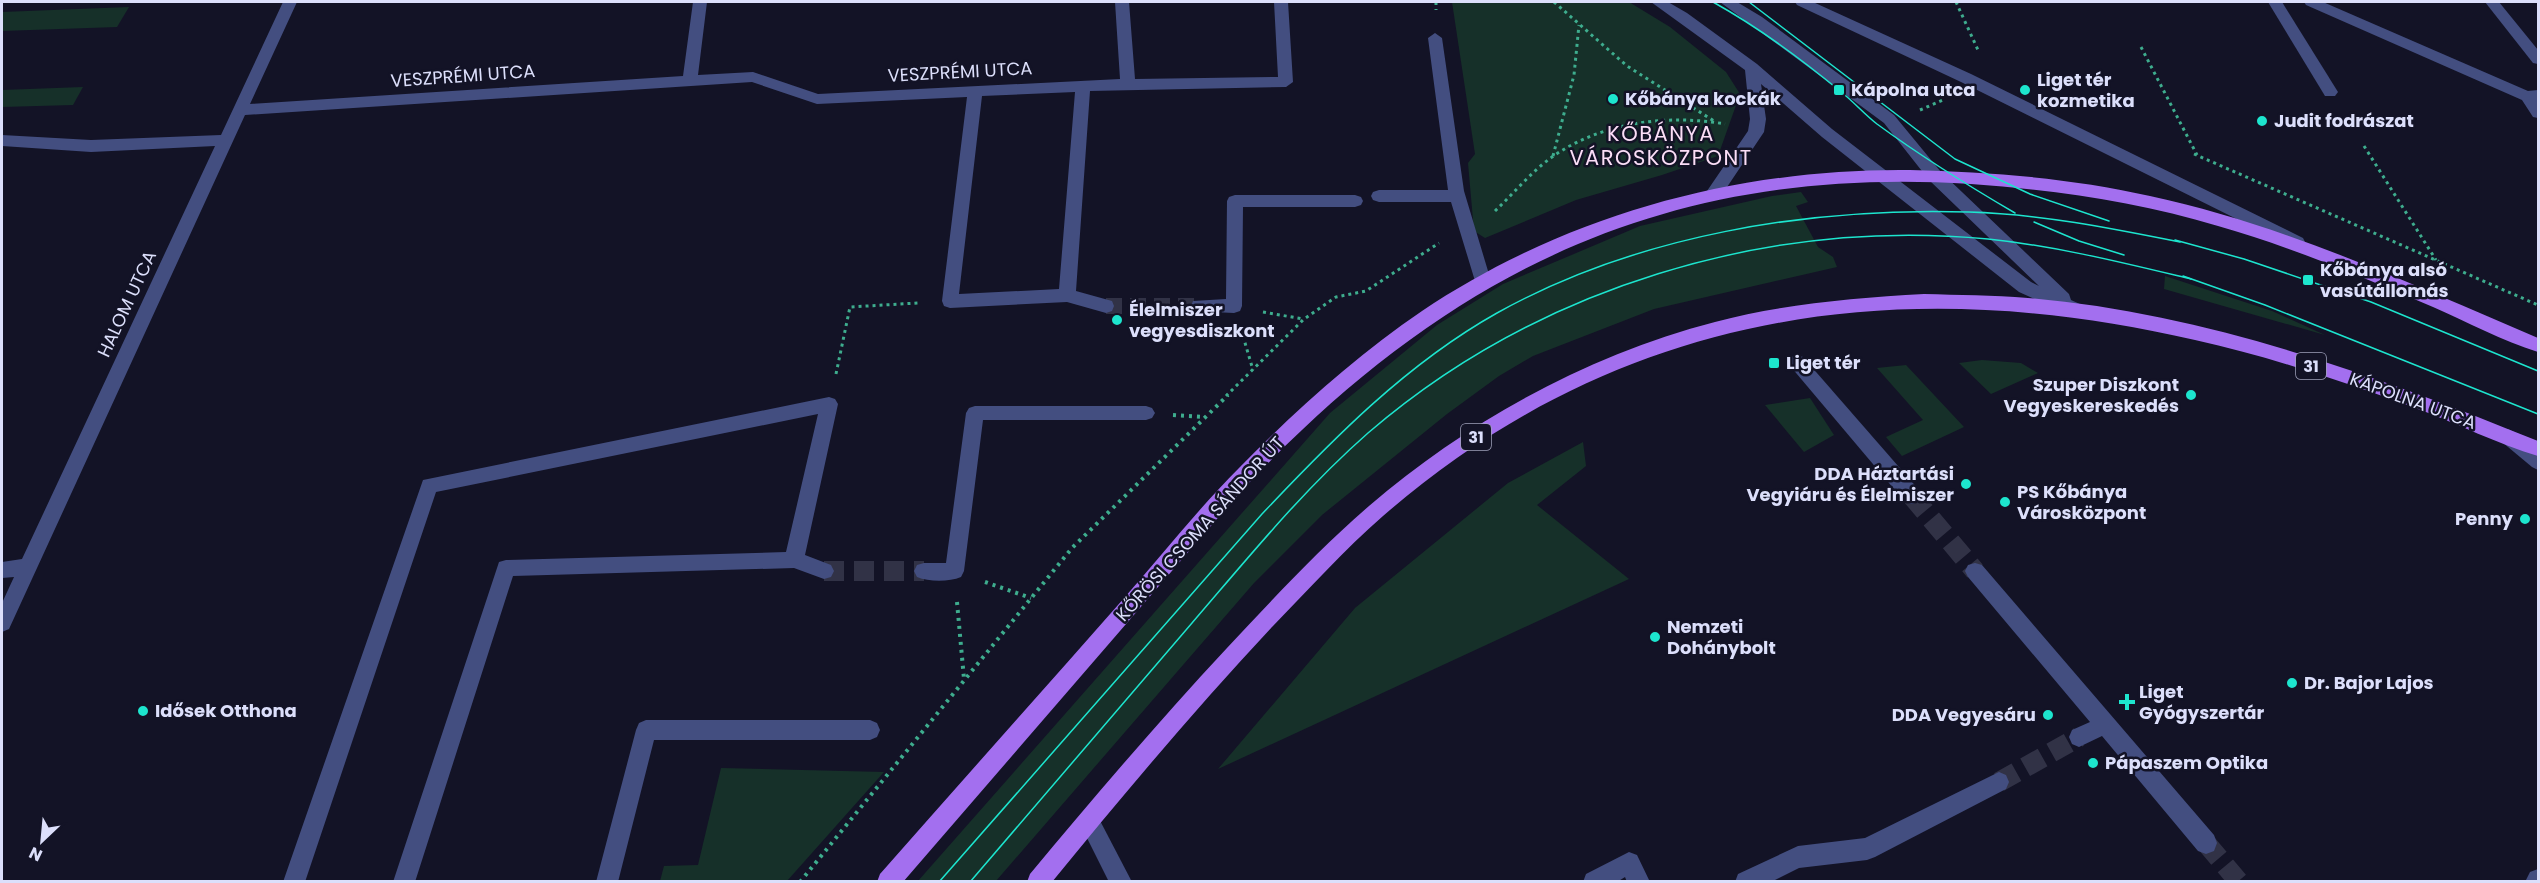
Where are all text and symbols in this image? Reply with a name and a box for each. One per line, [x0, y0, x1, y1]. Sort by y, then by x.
street label: VESZPRÉMI UTCA [887, 55, 1033, 88]
street label: VESZPRÉMI UTCA [390, 58, 536, 93]
place label: Liget tér kozmetika [2037, 67, 2135, 113]
place label: Kápolna utca [1851, 77, 1976, 102]
marker: Kápolna utca [1832, 83, 1846, 97]
marker: Liget tér kozmetika [2018, 83, 2032, 97]
place label: Kőbánya kockák [1625, 86, 1782, 111]
marker: Kőbánya kockák [1606, 92, 1620, 106]
place label: Judit fodrászat [2274, 108, 2414, 133]
marker: Judit fodrászat [2255, 114, 2269, 128]
district label: KŐBÁNYA VÁROSKÖZPONT [1569, 119, 1753, 172]
street label: HALOM UTCA [91, 247, 162, 361]
place label: Kőbánya alsó vasútállomás [2320, 257, 2449, 303]
marker: Kőbánya alsó vasútállomás [2301, 273, 2315, 287]
place label: Élelmiszer vegyesdiszkont [1129, 297, 1275, 343]
marker: Élelmiszer vegyesdiszkont [1110, 313, 1124, 327]
place label: Liget tér [1786, 350, 1861, 375]
road number: 31 [2296, 353, 2326, 379]
marker: Liget tér [1767, 356, 1781, 370]
street label: KÁPOLNA UTCA [2347, 366, 2480, 435]
place label: Szuper Diszkont Vegyeskereskedés [2003, 372, 2179, 418]
marker: Szuper Diszkont Vegyeskereskedés [2184, 388, 2198, 402]
road number: 31 [1461, 424, 1491, 450]
street label: KŐRÖSI CSOMA SÁNDOR ÚT [1110, 431, 1290, 626]
place label: DDA Háztartási Vegyiáru és Élelmiszer [1746, 461, 1954, 507]
marker: DDA Háztartási Vegyiáru és Élelmiszer [1959, 477, 1973, 491]
place label: PS Kőbánya Városközpont [2017, 479, 2146, 525]
marker: PS Kőbánya Városközpont [1998, 495, 2012, 509]
place label: Penny [2455, 506, 2514, 531]
marker: Penny [2518, 512, 2532, 526]
place label: Nemzeti Dohánybolt [1667, 614, 1776, 660]
marker: Nemzeti Dohánybolt [1648, 630, 1662, 644]
place label: Dr. Bajor Lajos [2304, 670, 2434, 695]
marker: Dr. Bajor Lajos [2285, 676, 2299, 690]
place label: Liget Gyógyszertár [2139, 679, 2264, 725]
marker: Liget Gyógyszertár [2120, 695, 2134, 709]
place label: Idősek Otthona [155, 698, 297, 723]
place label: DDA Vegyesáru [1892, 702, 2036, 727]
marker: Idősek Otthona [136, 704, 150, 718]
marker: DDA Vegyesáru [2041, 708, 2055, 722]
place label: Pápaszem Optika [2105, 750, 2268, 775]
marker: Pápaszem Optika [2086, 756, 2100, 770]
north arrow [12, 811, 72, 871]
text: N [25, 841, 46, 867]

